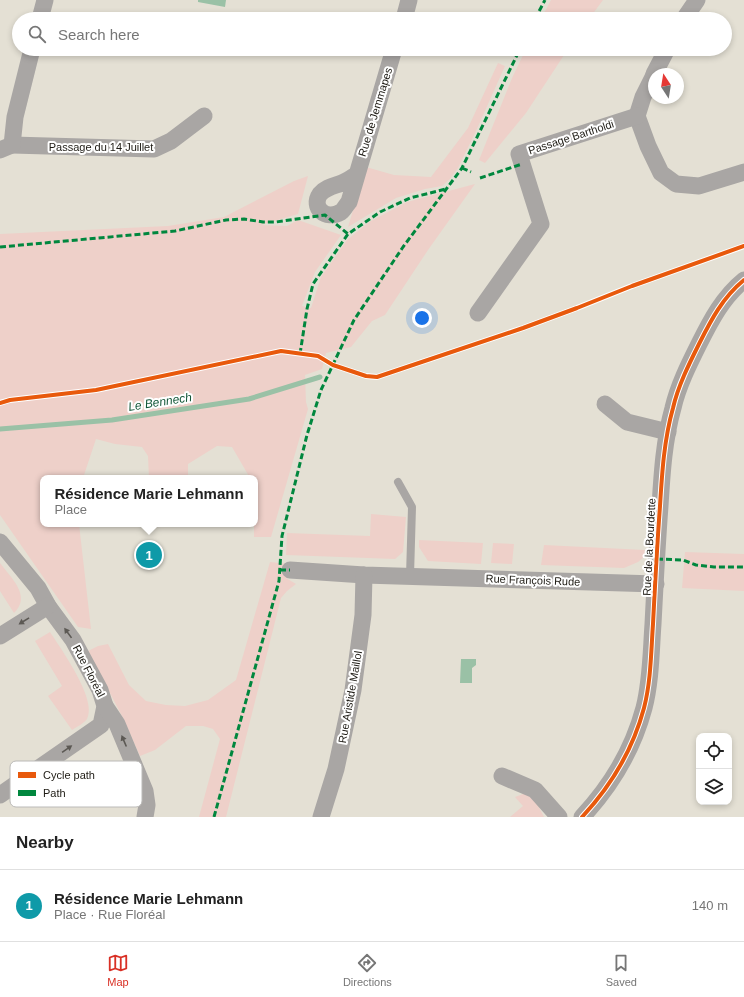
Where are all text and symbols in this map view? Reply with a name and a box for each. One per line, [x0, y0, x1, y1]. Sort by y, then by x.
search box [12, 12, 732, 56]
icon: search [26, 23, 48, 45]
text: Search here [58, 26, 140, 43]
street label: Rue de Jemmapes [356, 66, 394, 158]
north arrow [648, 68, 684, 104]
street label: Passage Bartholdi [527, 117, 615, 157]
street label: Passage du 14 Juillet [49, 141, 153, 153]
your location [412, 308, 432, 328]
water label: Le Bennech [127, 390, 193, 414]
popup [40, 475, 258, 527]
text: Résidence Marie Lehmann [54, 485, 244, 502]
street label: Rue de la Bourdette [640, 498, 658, 596]
text: Place [54, 502, 87, 517]
pin: 1 [136, 540, 162, 570]
street label: Rue François Rude [485, 572, 581, 588]
one-way arrow [19, 617, 29, 625]
one-way arrow [64, 627, 72, 638]
street label: Rue Floréal [71, 643, 107, 699]
street label: Rue Aristide Maillol [336, 650, 364, 744]
map controls [696, 733, 732, 805]
button: locate [696, 733, 732, 769]
one-way arrow [120, 734, 126, 746]
one-way arrow [61, 745, 72, 753]
legend [10, 761, 142, 807]
text: Cycle path [43, 769, 95, 781]
button: layers [696, 769, 732, 805]
text: Path [43, 787, 66, 799]
text: Nearby [16, 833, 74, 852]
text: Résidence Marie Lehmann [54, 890, 243, 907]
text: 1 [25, 898, 33, 913]
text: 140 m [692, 898, 728, 913]
text: Place · Rue Floréal [54, 907, 165, 922]
tab: Map [107, 952, 129, 988]
tab: Directions [343, 952, 392, 988]
tab: Saved [606, 952, 637, 988]

